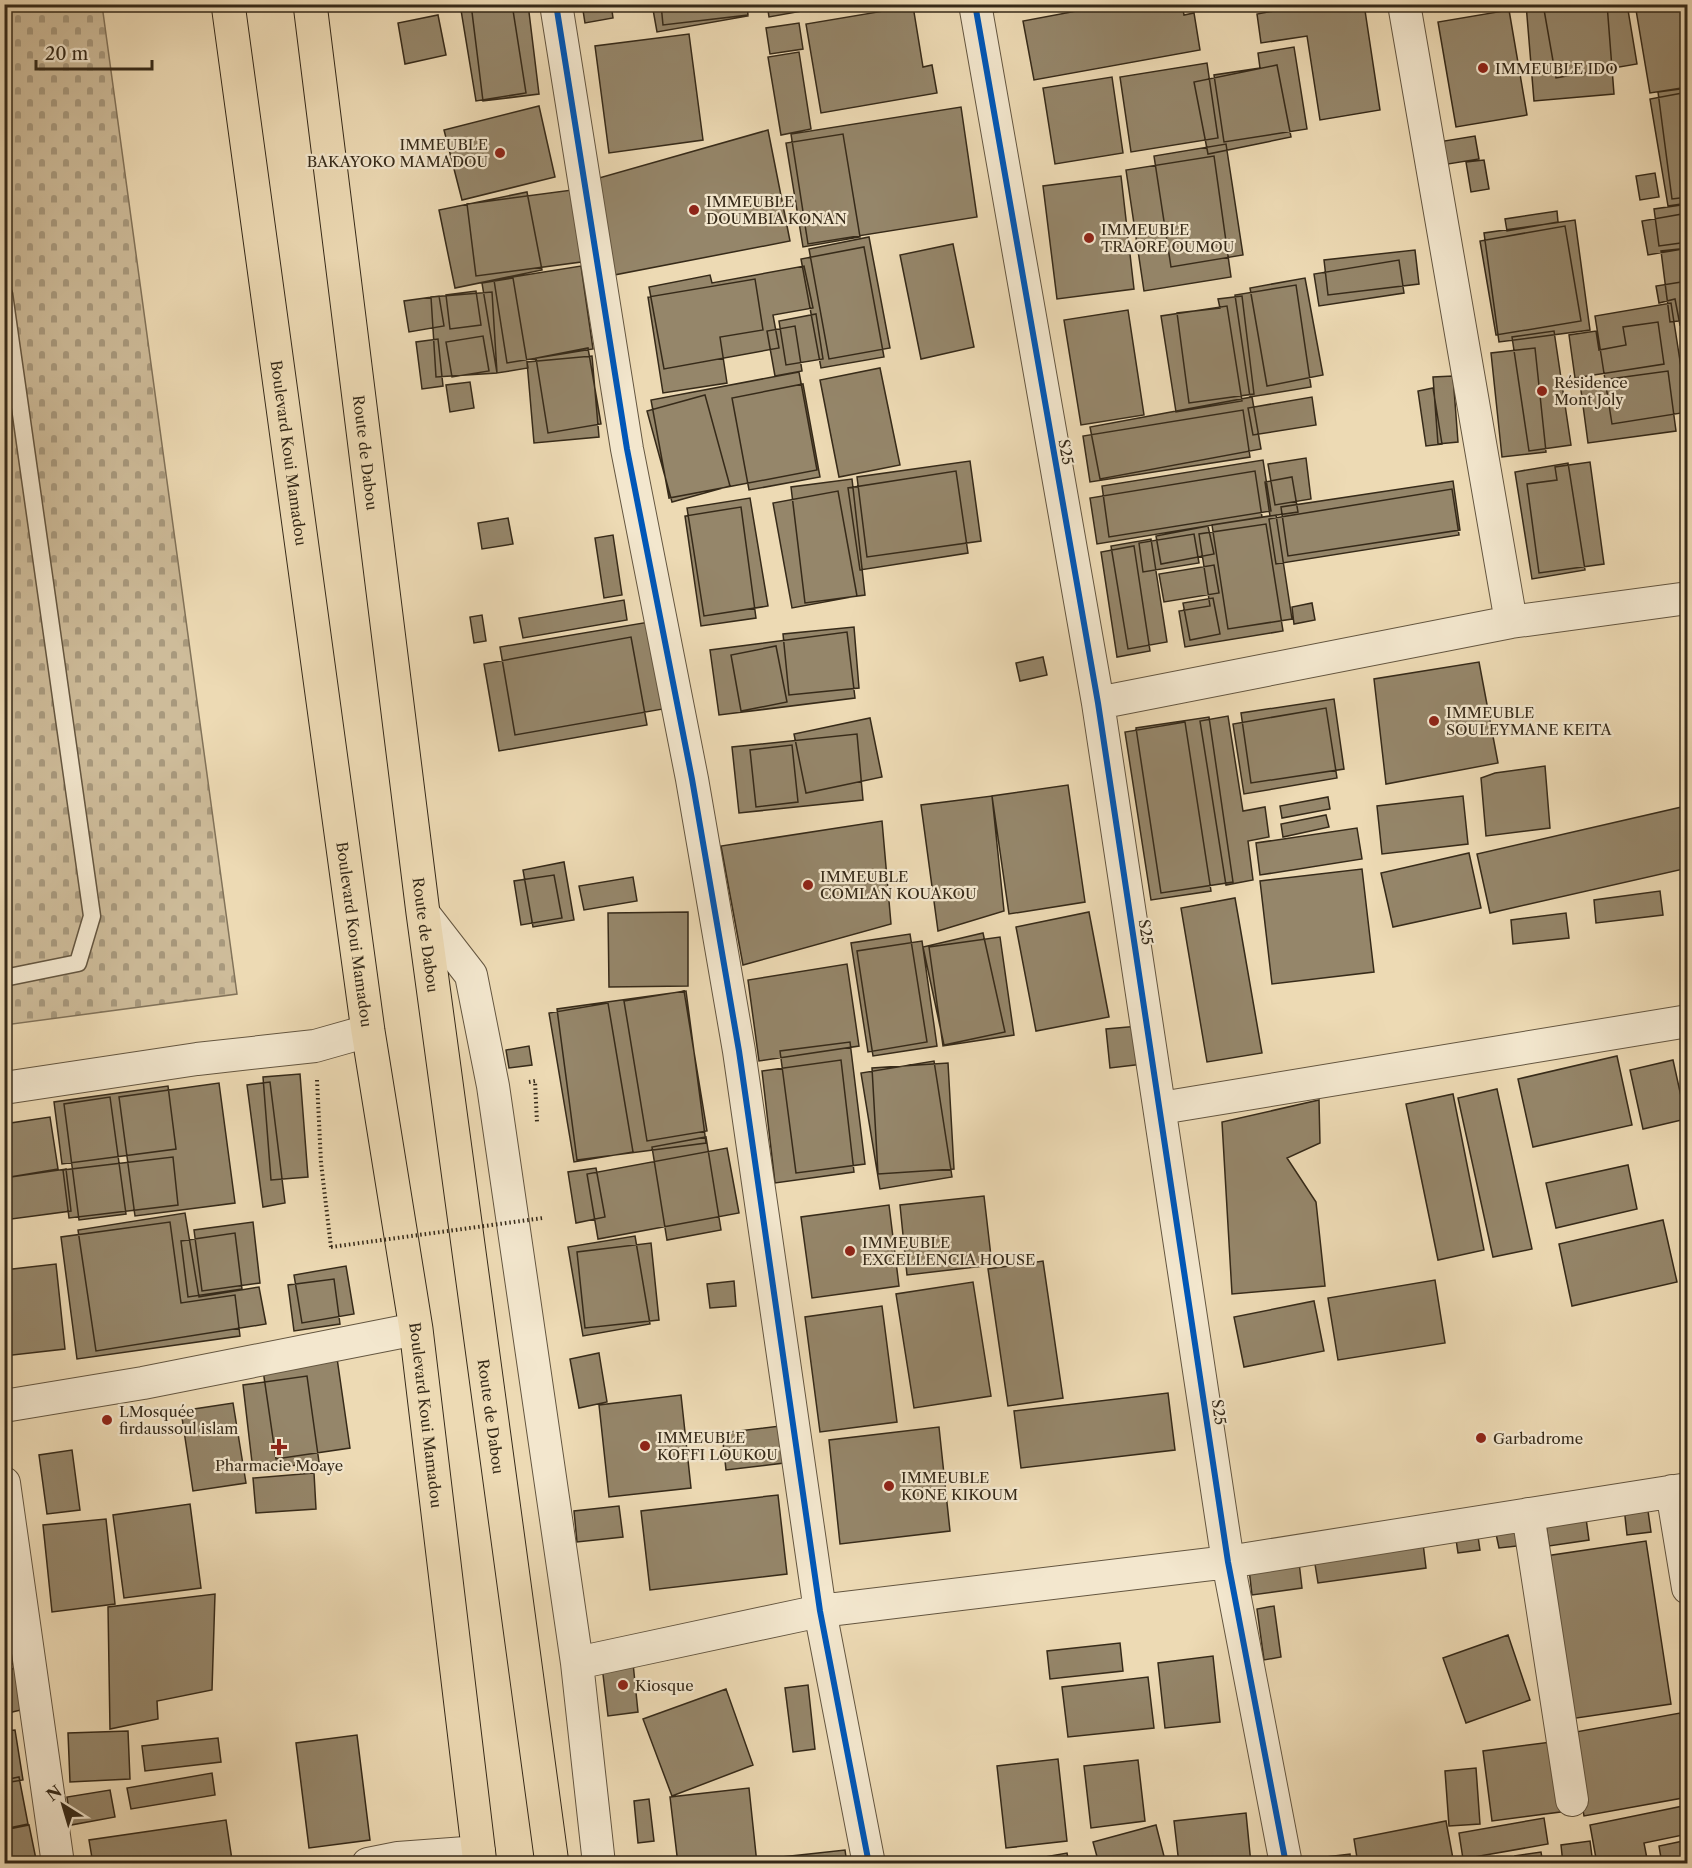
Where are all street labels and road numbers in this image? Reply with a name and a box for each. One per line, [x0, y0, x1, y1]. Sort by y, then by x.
street label: Boulevard Koui Mamadou [267, 359, 311, 547]
street label: Route de Dabou [349, 394, 382, 511]
street label: S25 [1054, 438, 1078, 466]
street label: Boulevard Koui Mamadou [333, 840, 377, 1028]
street label: Route de Dabou [409, 876, 443, 994]
street label: S25 [1135, 918, 1157, 946]
street label: Boulevard Koui Mamadou [406, 1321, 447, 1509]
street label: Route de Dabou [474, 1358, 509, 1475]
street label: S25 [1208, 1398, 1230, 1426]

